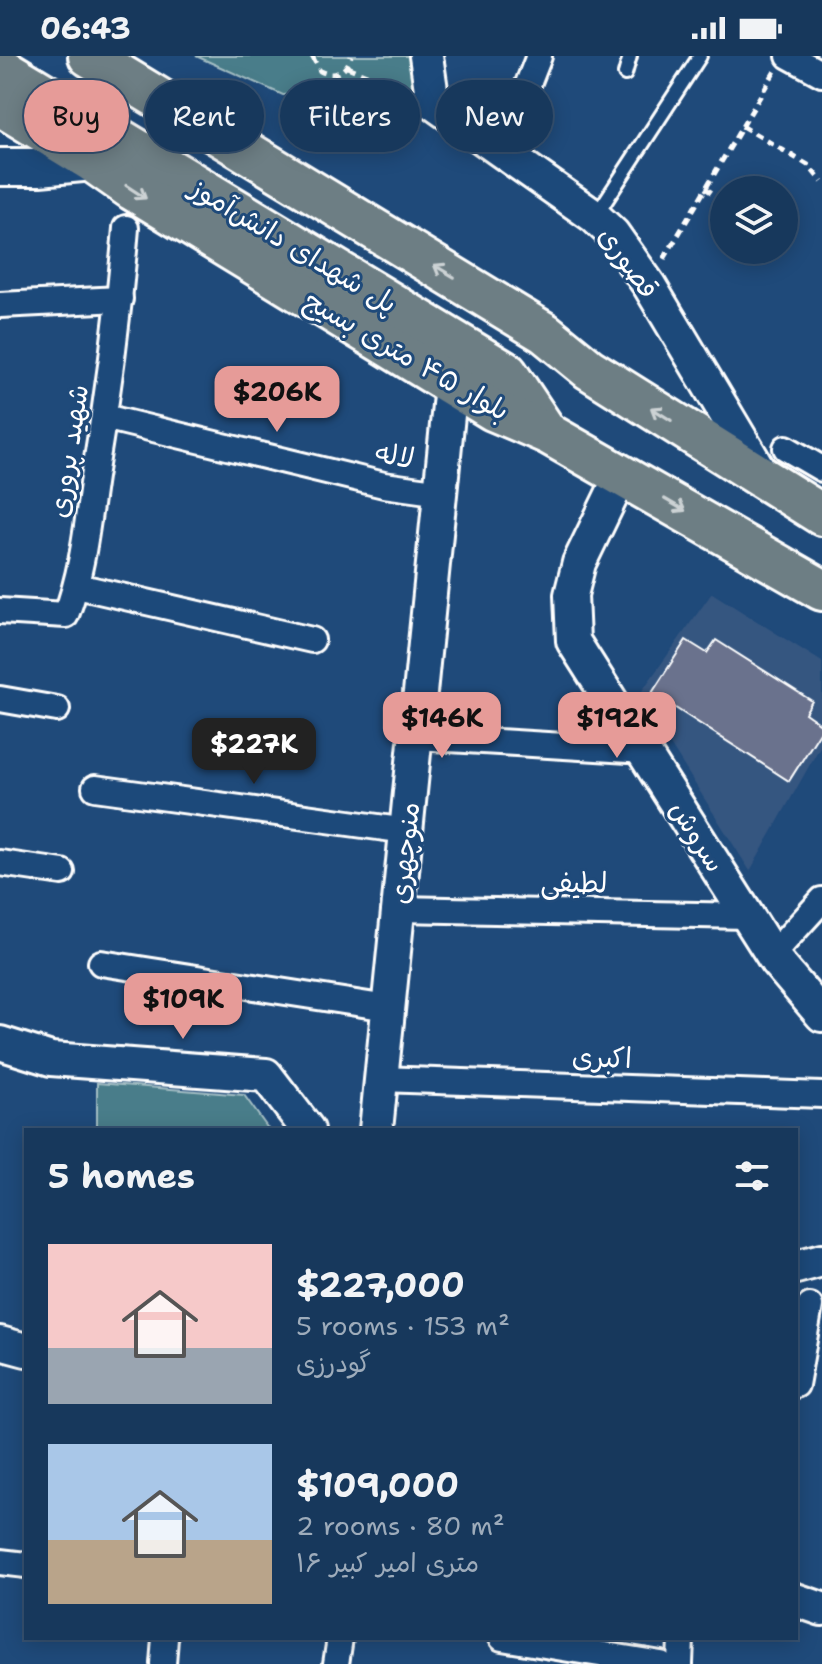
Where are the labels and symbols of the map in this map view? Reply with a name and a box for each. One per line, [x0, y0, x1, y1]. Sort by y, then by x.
street label: پل شهدای دانش‌آموز [182, 167, 404, 322]
one-way arrow [125, 184, 147, 201]
street label: قصوری [590, 218, 668, 306]
one-way arrow [433, 263, 456, 279]
street label: بلوار ۴۵ متری بسیج [298, 281, 516, 429]
pin: $206K [221, 366, 333, 434]
street label: شهید پروری [39, 382, 97, 520]
one-way arrow [650, 405, 673, 421]
street label: لاله [372, 433, 418, 477]
one-way arrow [663, 498, 687, 513]
pin: $146K [386, 692, 498, 760]
pin: $192K [561, 692, 673, 760]
pin: $227K [198, 718, 310, 786]
street label: سروش [661, 793, 735, 879]
street label: منوچهری [380, 800, 428, 906]
street label: لطیفی [540, 862, 608, 902]
pin: $109K [127, 973, 239, 1041]
street label: اکبری [571, 1037, 633, 1077]

